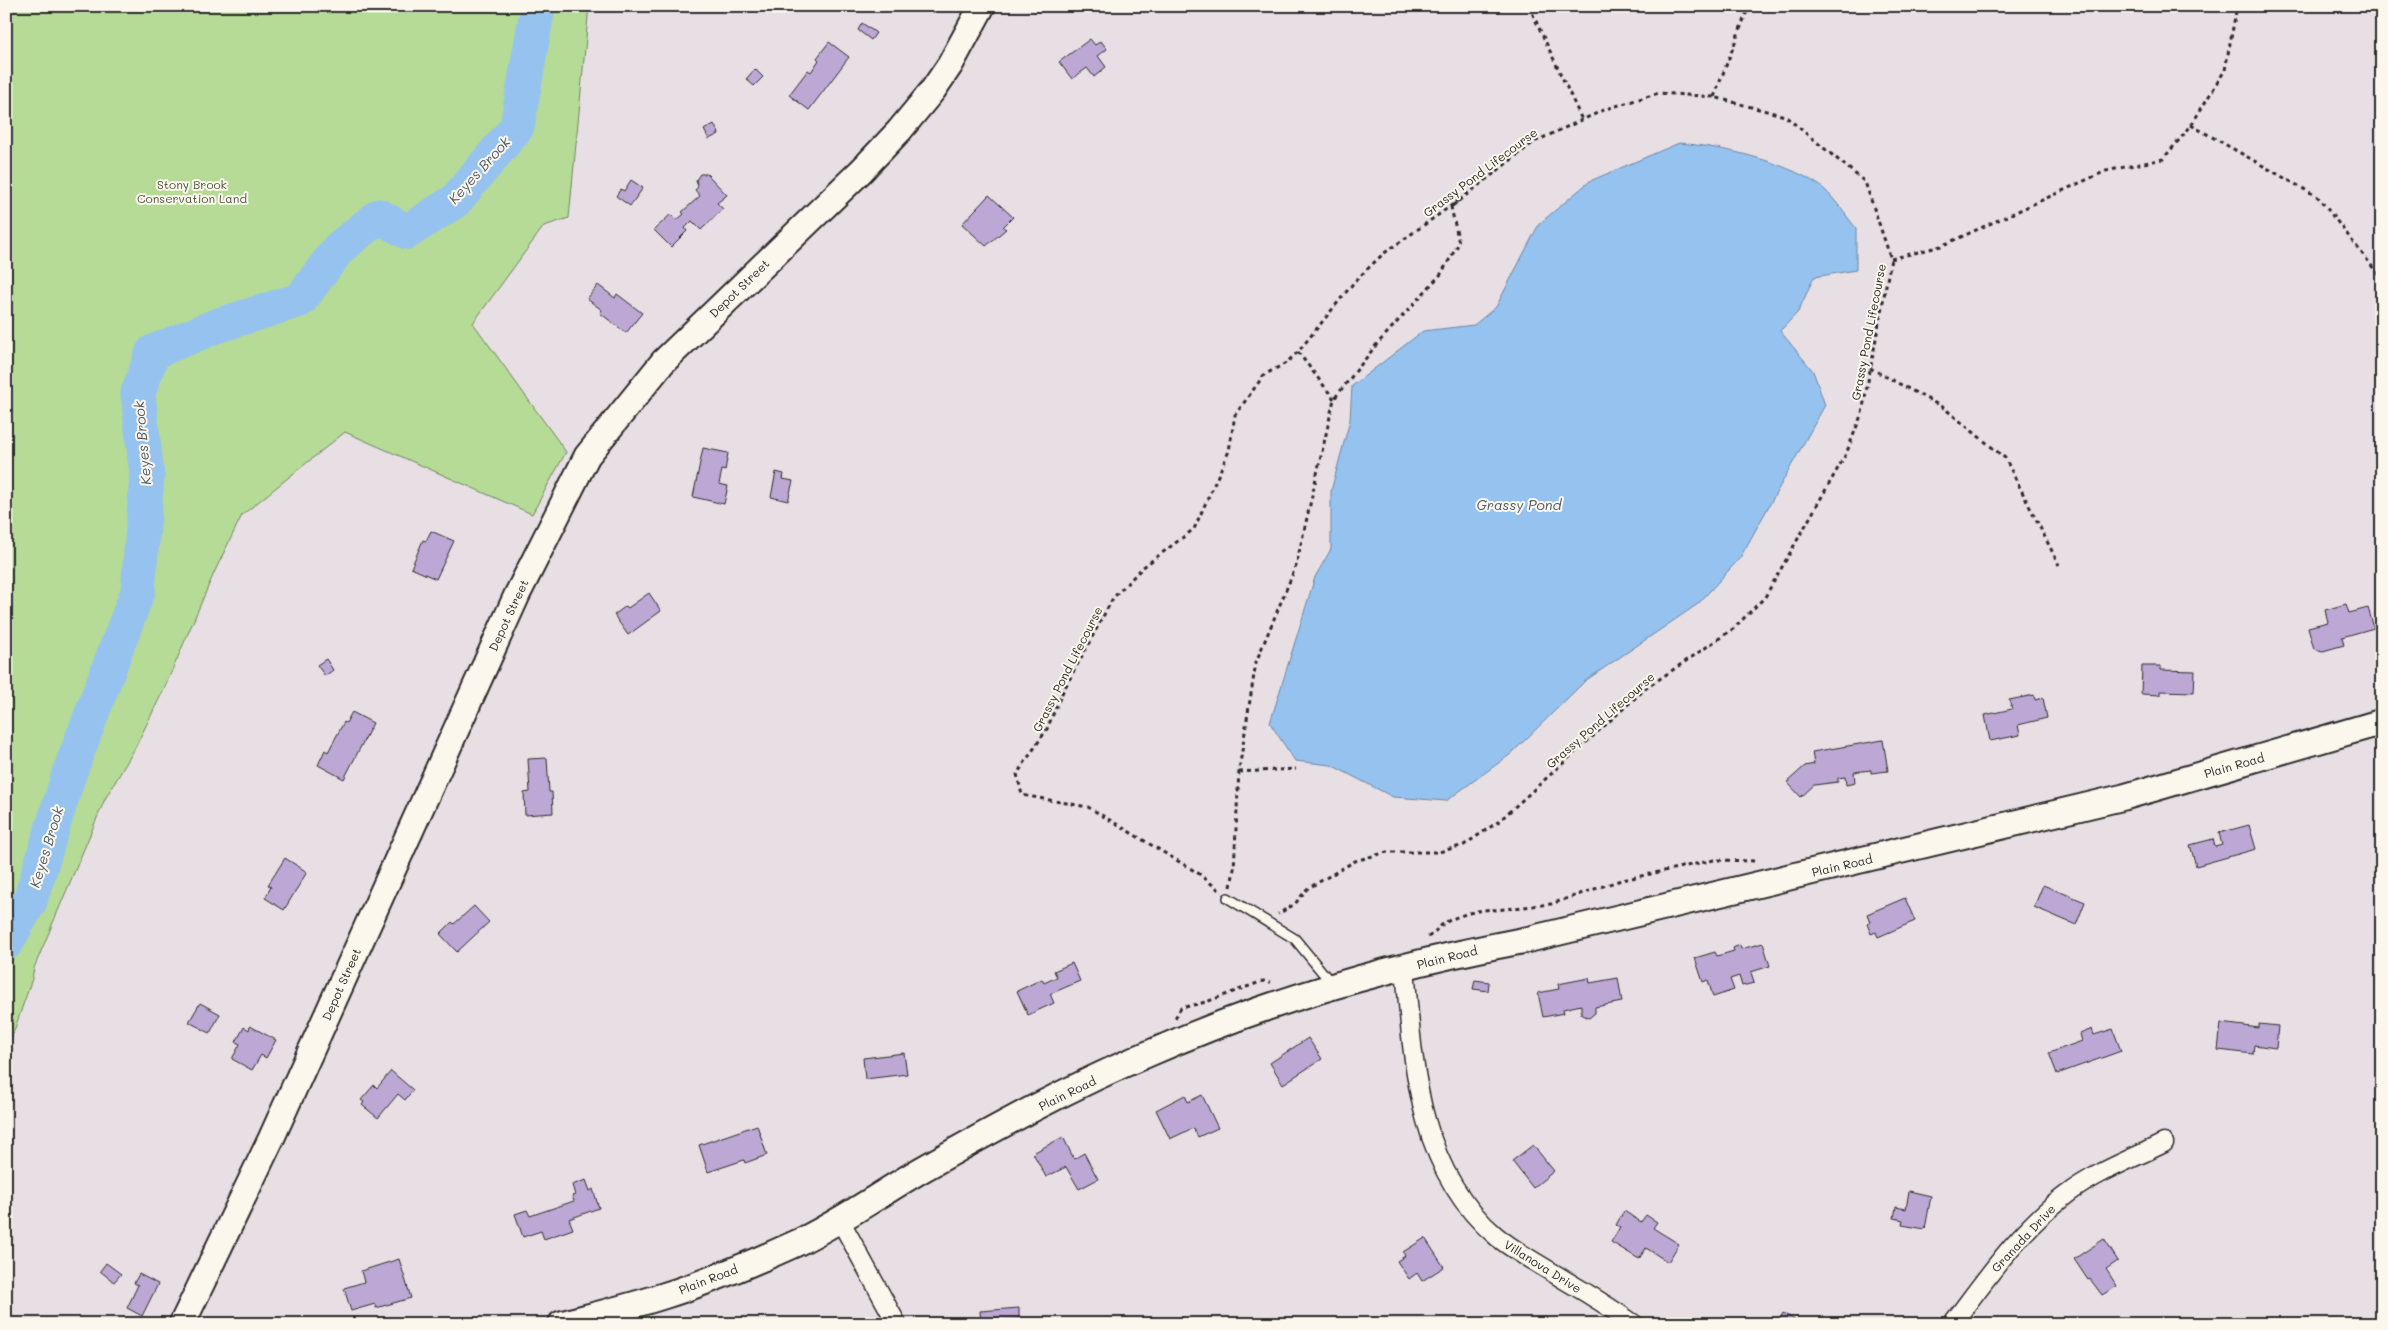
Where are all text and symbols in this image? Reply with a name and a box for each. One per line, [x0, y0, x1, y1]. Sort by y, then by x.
street label: Grassy Pond Lifecourse [1420, 124, 1540, 220]
water label: Keyes Brook [444, 132, 515, 208]
park label: Stony Brook Conservation Land [137, 176, 247, 206]
street label: Depot Street [706, 255, 772, 321]
street label: Grassy Pond Lifecourse [1847, 262, 1889, 402]
water label: Keyes Brook [129, 400, 155, 486]
water label: Grassy Pond [1476, 495, 1563, 514]
street label: Depot Street [484, 576, 532, 654]
street label: Grassy Pond Lifecourse [1028, 604, 1106, 734]
street label: Grassy Pond Lifecourse [1542, 668, 1658, 772]
street label: Plain Road [2202, 749, 2266, 781]
water label: Keyes Brook [25, 803, 68, 890]
street label: Plain Road [1810, 850, 1874, 880]
street label: Plain Road [1415, 942, 1479, 972]
street label: Depot Street [318, 945, 364, 1023]
street label: Plain Road [1036, 1072, 1099, 1114]
street label: Granada Drive [1987, 1201, 2059, 1275]
street label: Villanova Drive [1501, 1236, 1585, 1296]
street label: Plain Road [676, 1260, 740, 1298]

